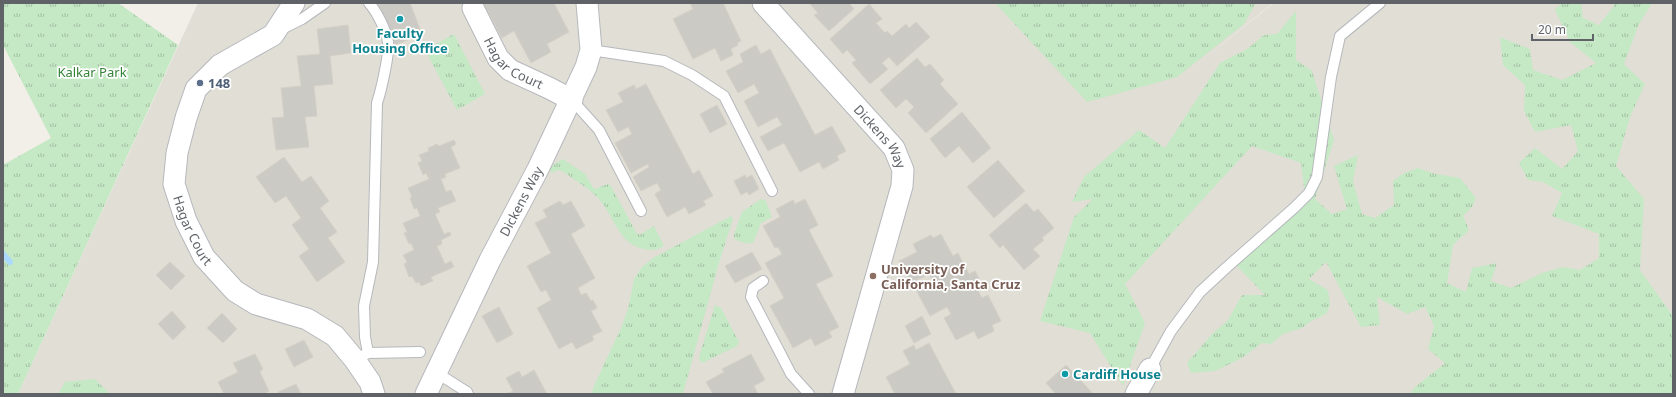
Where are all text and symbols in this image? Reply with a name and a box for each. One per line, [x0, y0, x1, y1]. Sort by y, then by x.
marker: Faculty Housing Office [395, 14, 405, 24]
scale bar [1532, 16, 1593, 42]
text: 20 m [1538, 21, 1566, 38]
place label: Faculty Housing Office [352, 24, 448, 57]
street label: Hagar Court [480, 34, 546, 93]
park label: Kalkar Park [57, 63, 127, 81]
place label: 148 [208, 74, 230, 92]
marker: 148 [195, 78, 205, 88]
street label: Dickens Way [850, 101, 910, 171]
street label: Dickens Way [495, 163, 547, 239]
street label: Hagar Court [169, 193, 217, 269]
place label: University of California, Santa Cruz [881, 260, 1020, 293]
marker: University of California, Santa Cruz [868, 271, 878, 281]
place label: Cardiff House [1073, 365, 1161, 383]
marker: Cardiff House [1060, 369, 1070, 379]

